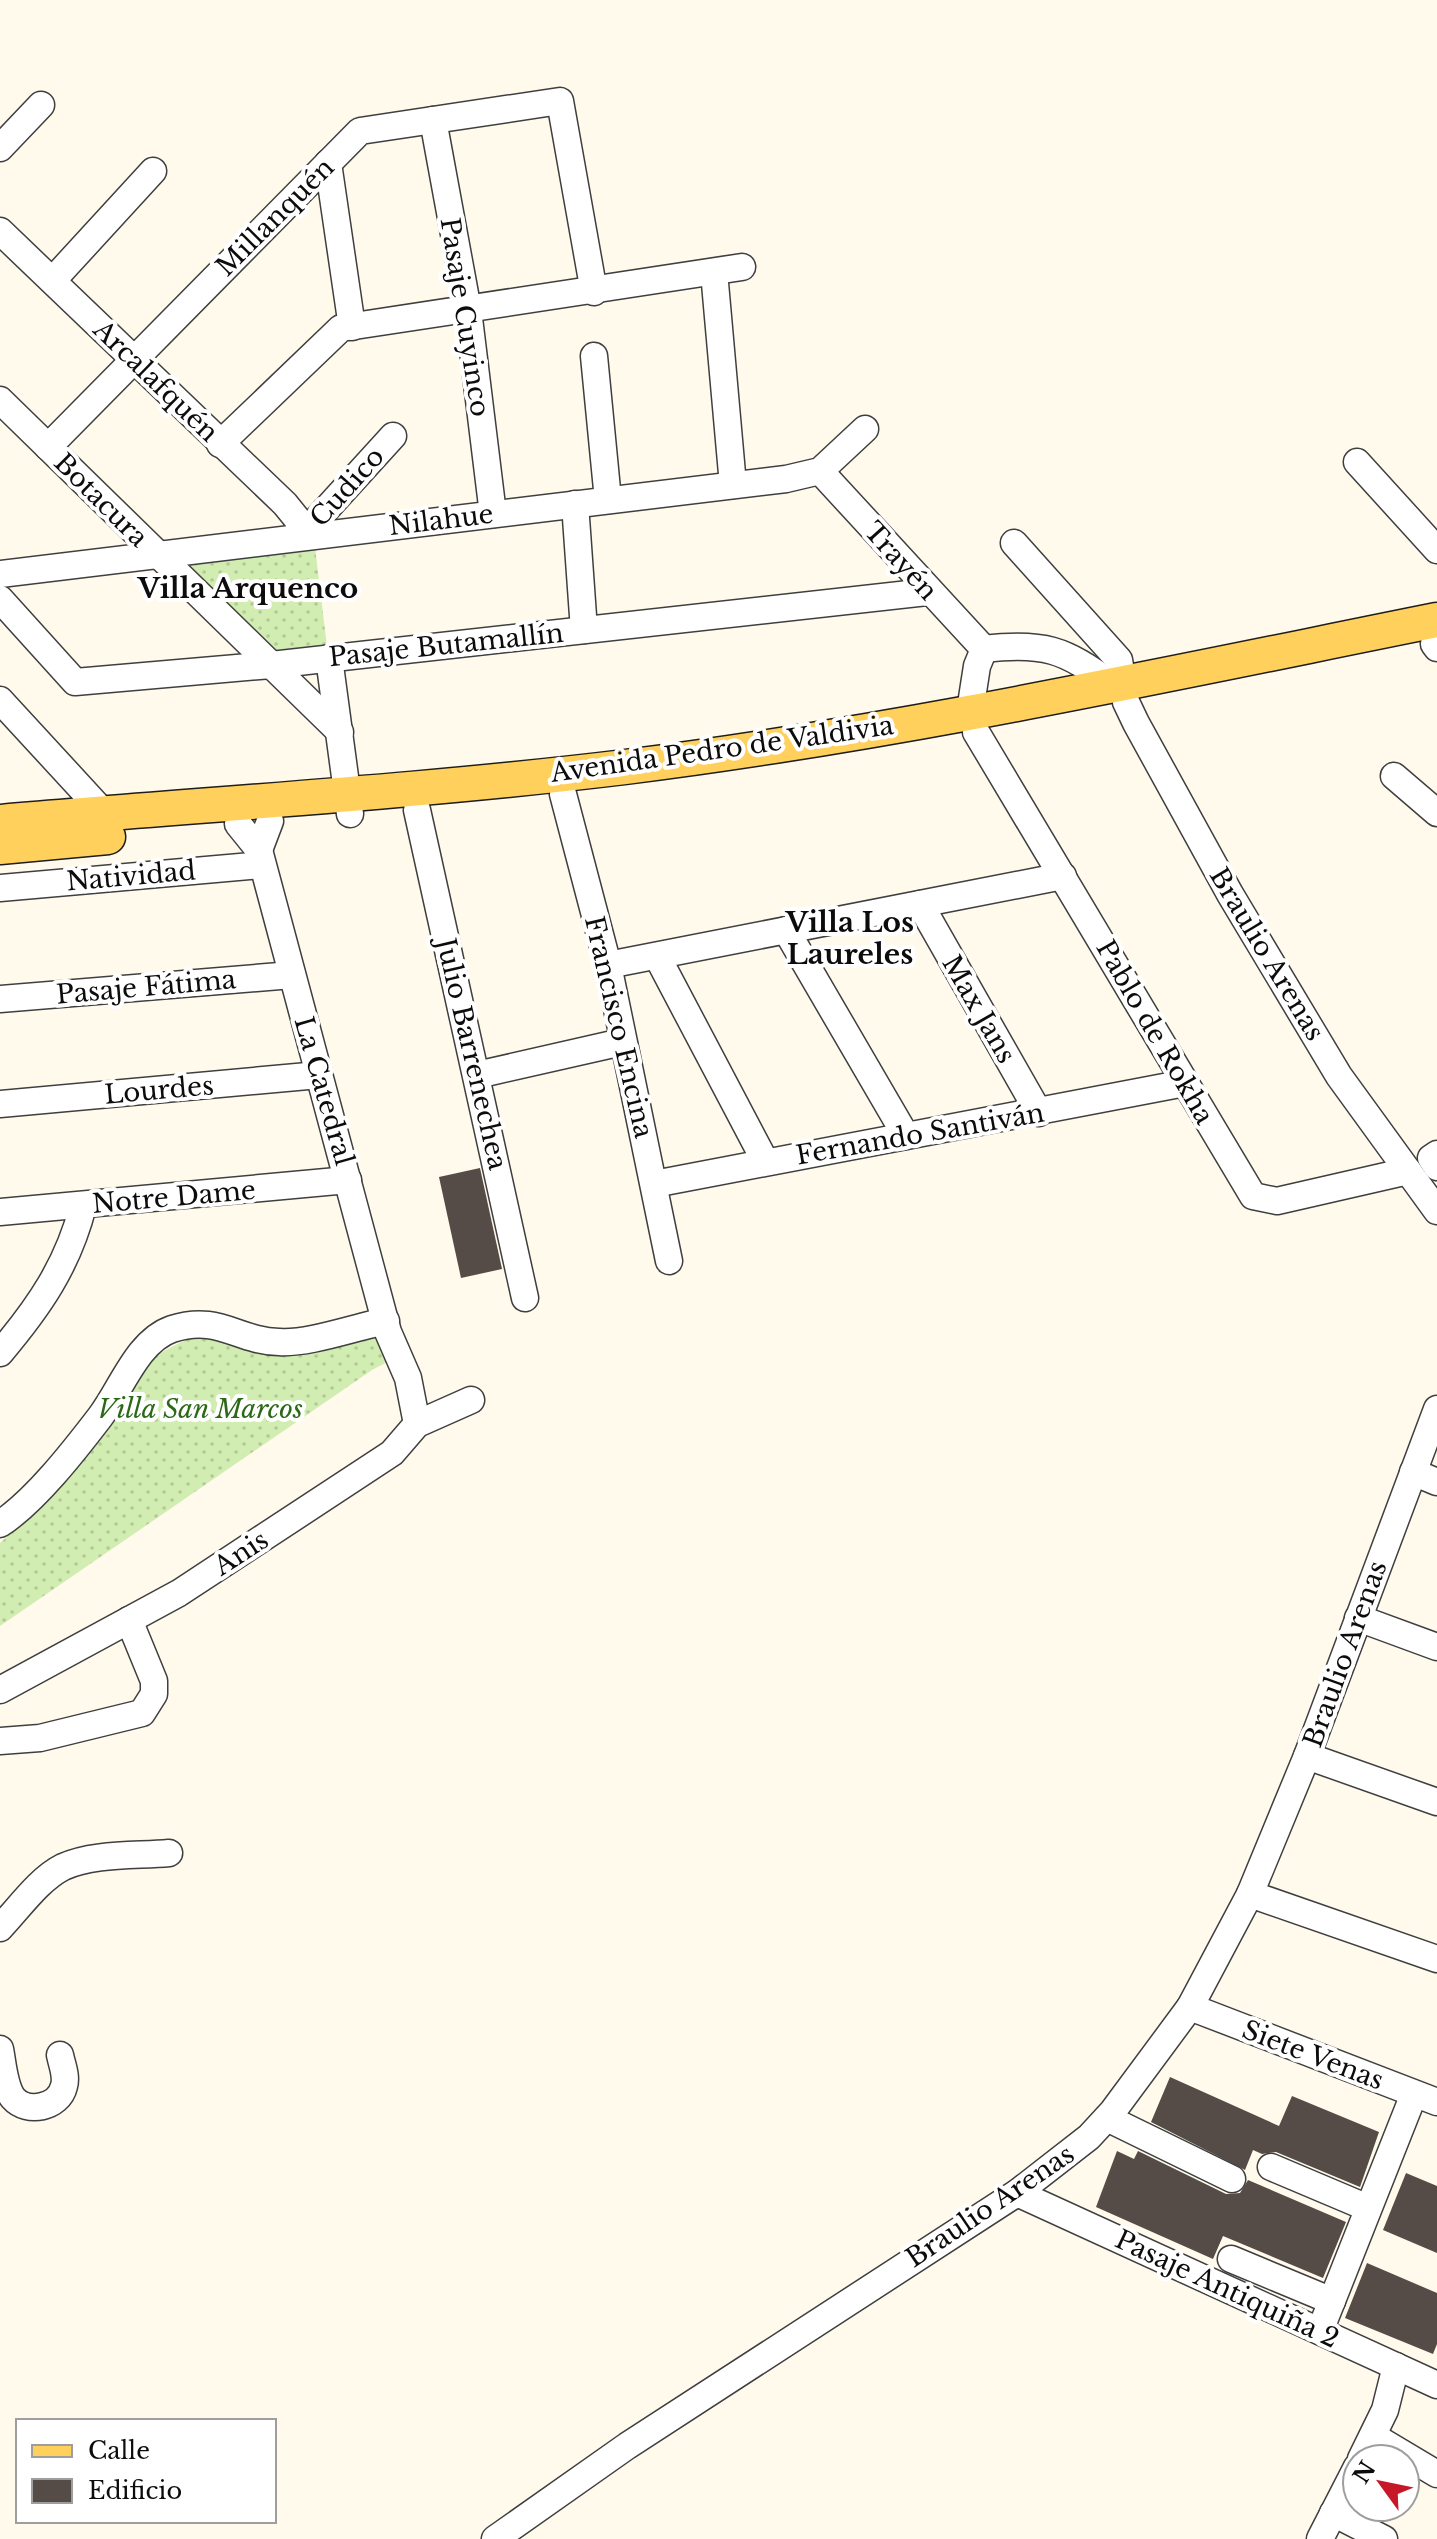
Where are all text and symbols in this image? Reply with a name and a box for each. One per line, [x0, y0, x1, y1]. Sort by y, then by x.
street label: Millanquén [209, 151, 341, 283]
street label: Pasaje Cuyinco [433, 215, 497, 419]
street label: Arcalafquén [86, 313, 225, 449]
street label: Cudico [303, 441, 391, 533]
street label: Botacura [47, 446, 155, 554]
street label: Nilahue [387, 498, 495, 542]
street label: Trayén [858, 515, 944, 607]
district label: Villa Arquenco [137, 571, 358, 606]
street label: Pasaje Butamallín [327, 617, 565, 673]
street label: Avenida Pedro de Valdivia [548, 709, 896, 789]
street label: Natividad [65, 854, 197, 898]
street label: Braulio Arenas [1203, 862, 1331, 1046]
district label: Villa Los Laureles [785, 905, 914, 972]
street label: Francisco Encina [578, 913, 660, 1142]
street label: Julio Barrenechea [429, 932, 514, 1173]
street label: Pablo de Rokha [1089, 934, 1221, 1130]
street label: Max Jans [935, 949, 1023, 1069]
street label: Pasaje Fátima [55, 963, 238, 1011]
street label: La Catedral [287, 1013, 361, 1169]
street label: Lourdes [103, 1069, 215, 1111]
street label: Fernando Santiván [793, 1096, 1047, 1172]
street label: Notre Dame [91, 1174, 257, 1220]
park label: Villa San Marcos [97, 1393, 303, 1425]
street label: Anis [207, 1524, 274, 1583]
street label: Braulio Arenas [1296, 1556, 1394, 1752]
street label: Siete Venas [1238, 2013, 1388, 2097]
street label: Braulio Arenas [900, 2138, 1080, 2274]
street label: Pasaje Antiquiña 2 [1110, 2223, 1344, 2355]
legend [16, 2419, 276, 2523]
text: Calle [88, 2436, 150, 2465]
north arrow [1341, 2443, 1421, 2523]
text: N [1348, 2456, 1382, 2488]
text: Edificio [88, 2476, 182, 2505]

